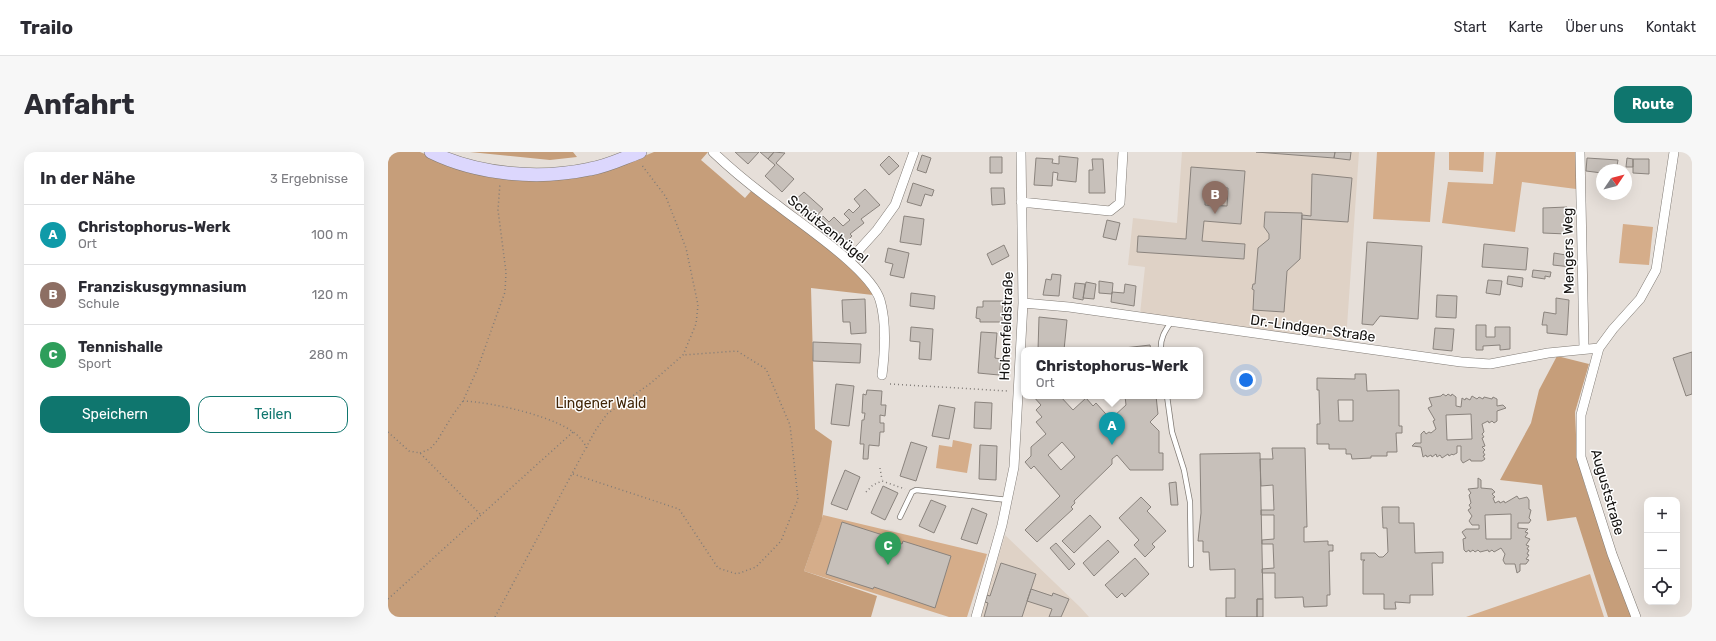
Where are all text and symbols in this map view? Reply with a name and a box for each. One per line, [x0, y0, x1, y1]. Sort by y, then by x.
text: Trailo [20, 16, 73, 39]
text: Start [1454, 19, 1487, 36]
text: Karte [1509, 19, 1543, 36]
text: Über uns [1565, 19, 1624, 36]
text: Kontakt [1646, 19, 1696, 36]
button: Route [1614, 86, 1692, 123]
text: Anfahrt [24, 88, 135, 121]
north arrow [1596, 164, 1632, 200]
text: In der Nähe [40, 168, 135, 188]
text: 3 Ergebnisse [270, 171, 348, 186]
pin: B [1202, 181, 1228, 214]
street label: Schützenhügel [784, 192, 871, 267]
street label: Mengers Weg [1559, 208, 1578, 294]
text: Christophorus-Werk [78, 218, 230, 236]
text: A [48, 227, 58, 242]
text: 100 m [311, 227, 348, 242]
text: Ort [78, 236, 97, 251]
street label: Hohenfeldstraße [996, 271, 1017, 381]
text: Franziskusgymnasium [78, 278, 246, 296]
text: B [48, 287, 58, 302]
text: 120 m [312, 287, 348, 302]
text: Schule [78, 296, 119, 311]
street label: Dr.-Lindgen-Straße [1249, 311, 1377, 346]
text: Tennishalle [78, 338, 163, 356]
text: C [48, 347, 58, 362]
text: 280 m [309, 347, 348, 362]
popup [1021, 347, 1203, 399]
text: Sport [78, 356, 111, 371]
text: Christophorus-Werk [1036, 357, 1188, 375]
your location [1236, 370, 1256, 390]
text: Ort [1036, 375, 1055, 390]
park label: Lingener Wald [556, 395, 646, 412]
button: Speichern [40, 396, 190, 433]
button: Teilen [198, 396, 348, 433]
pin: A [1099, 412, 1125, 445]
street label: Auguststraße [1587, 447, 1628, 537]
map controls [1644, 497, 1680, 605]
button: + [1644, 497, 1680, 533]
pin: C [875, 532, 901, 565]
button: − [1644, 533, 1680, 569]
button: locate [1644, 569, 1680, 605]

